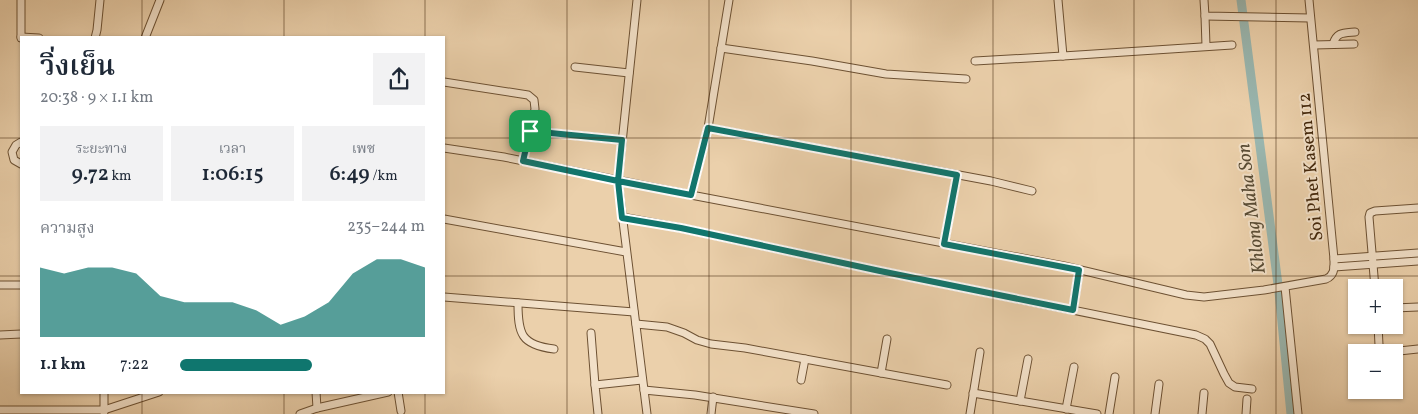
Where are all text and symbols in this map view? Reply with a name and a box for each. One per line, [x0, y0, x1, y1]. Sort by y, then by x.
text: วิ่งเย็น [40, 48, 115, 87]
button: share [373, 53, 425, 105]
text: 20:38 · 9 × 1.1 km [40, 87, 153, 109]
street label: Soi Phet Kasem 112 [1293, 92, 1330, 242]
pin [509, 110, 551, 152]
icon: arrive [516, 117, 544, 145]
text: ระยะทาง [76, 140, 127, 159]
text: เวลา [219, 140, 246, 159]
text: เพซ [352, 140, 375, 159]
water label: Khlong Maha Son [1231, 142, 1273, 275]
text: 9.72 [71, 160, 109, 189]
text: 1:06:15 [201, 160, 264, 189]
text: 6:49 [329, 160, 370, 189]
text: km [109, 167, 132, 186]
text: /km [370, 167, 398, 186]
text: 235–244 m [347, 216, 425, 238]
text: ความสูง [40, 218, 95, 240]
map controls [1348, 279, 1403, 399]
button: + [1348, 279, 1403, 334]
button: − [1348, 344, 1403, 399]
text: 1.1 km [40, 354, 86, 376]
text: 7:22 [120, 354, 149, 376]

